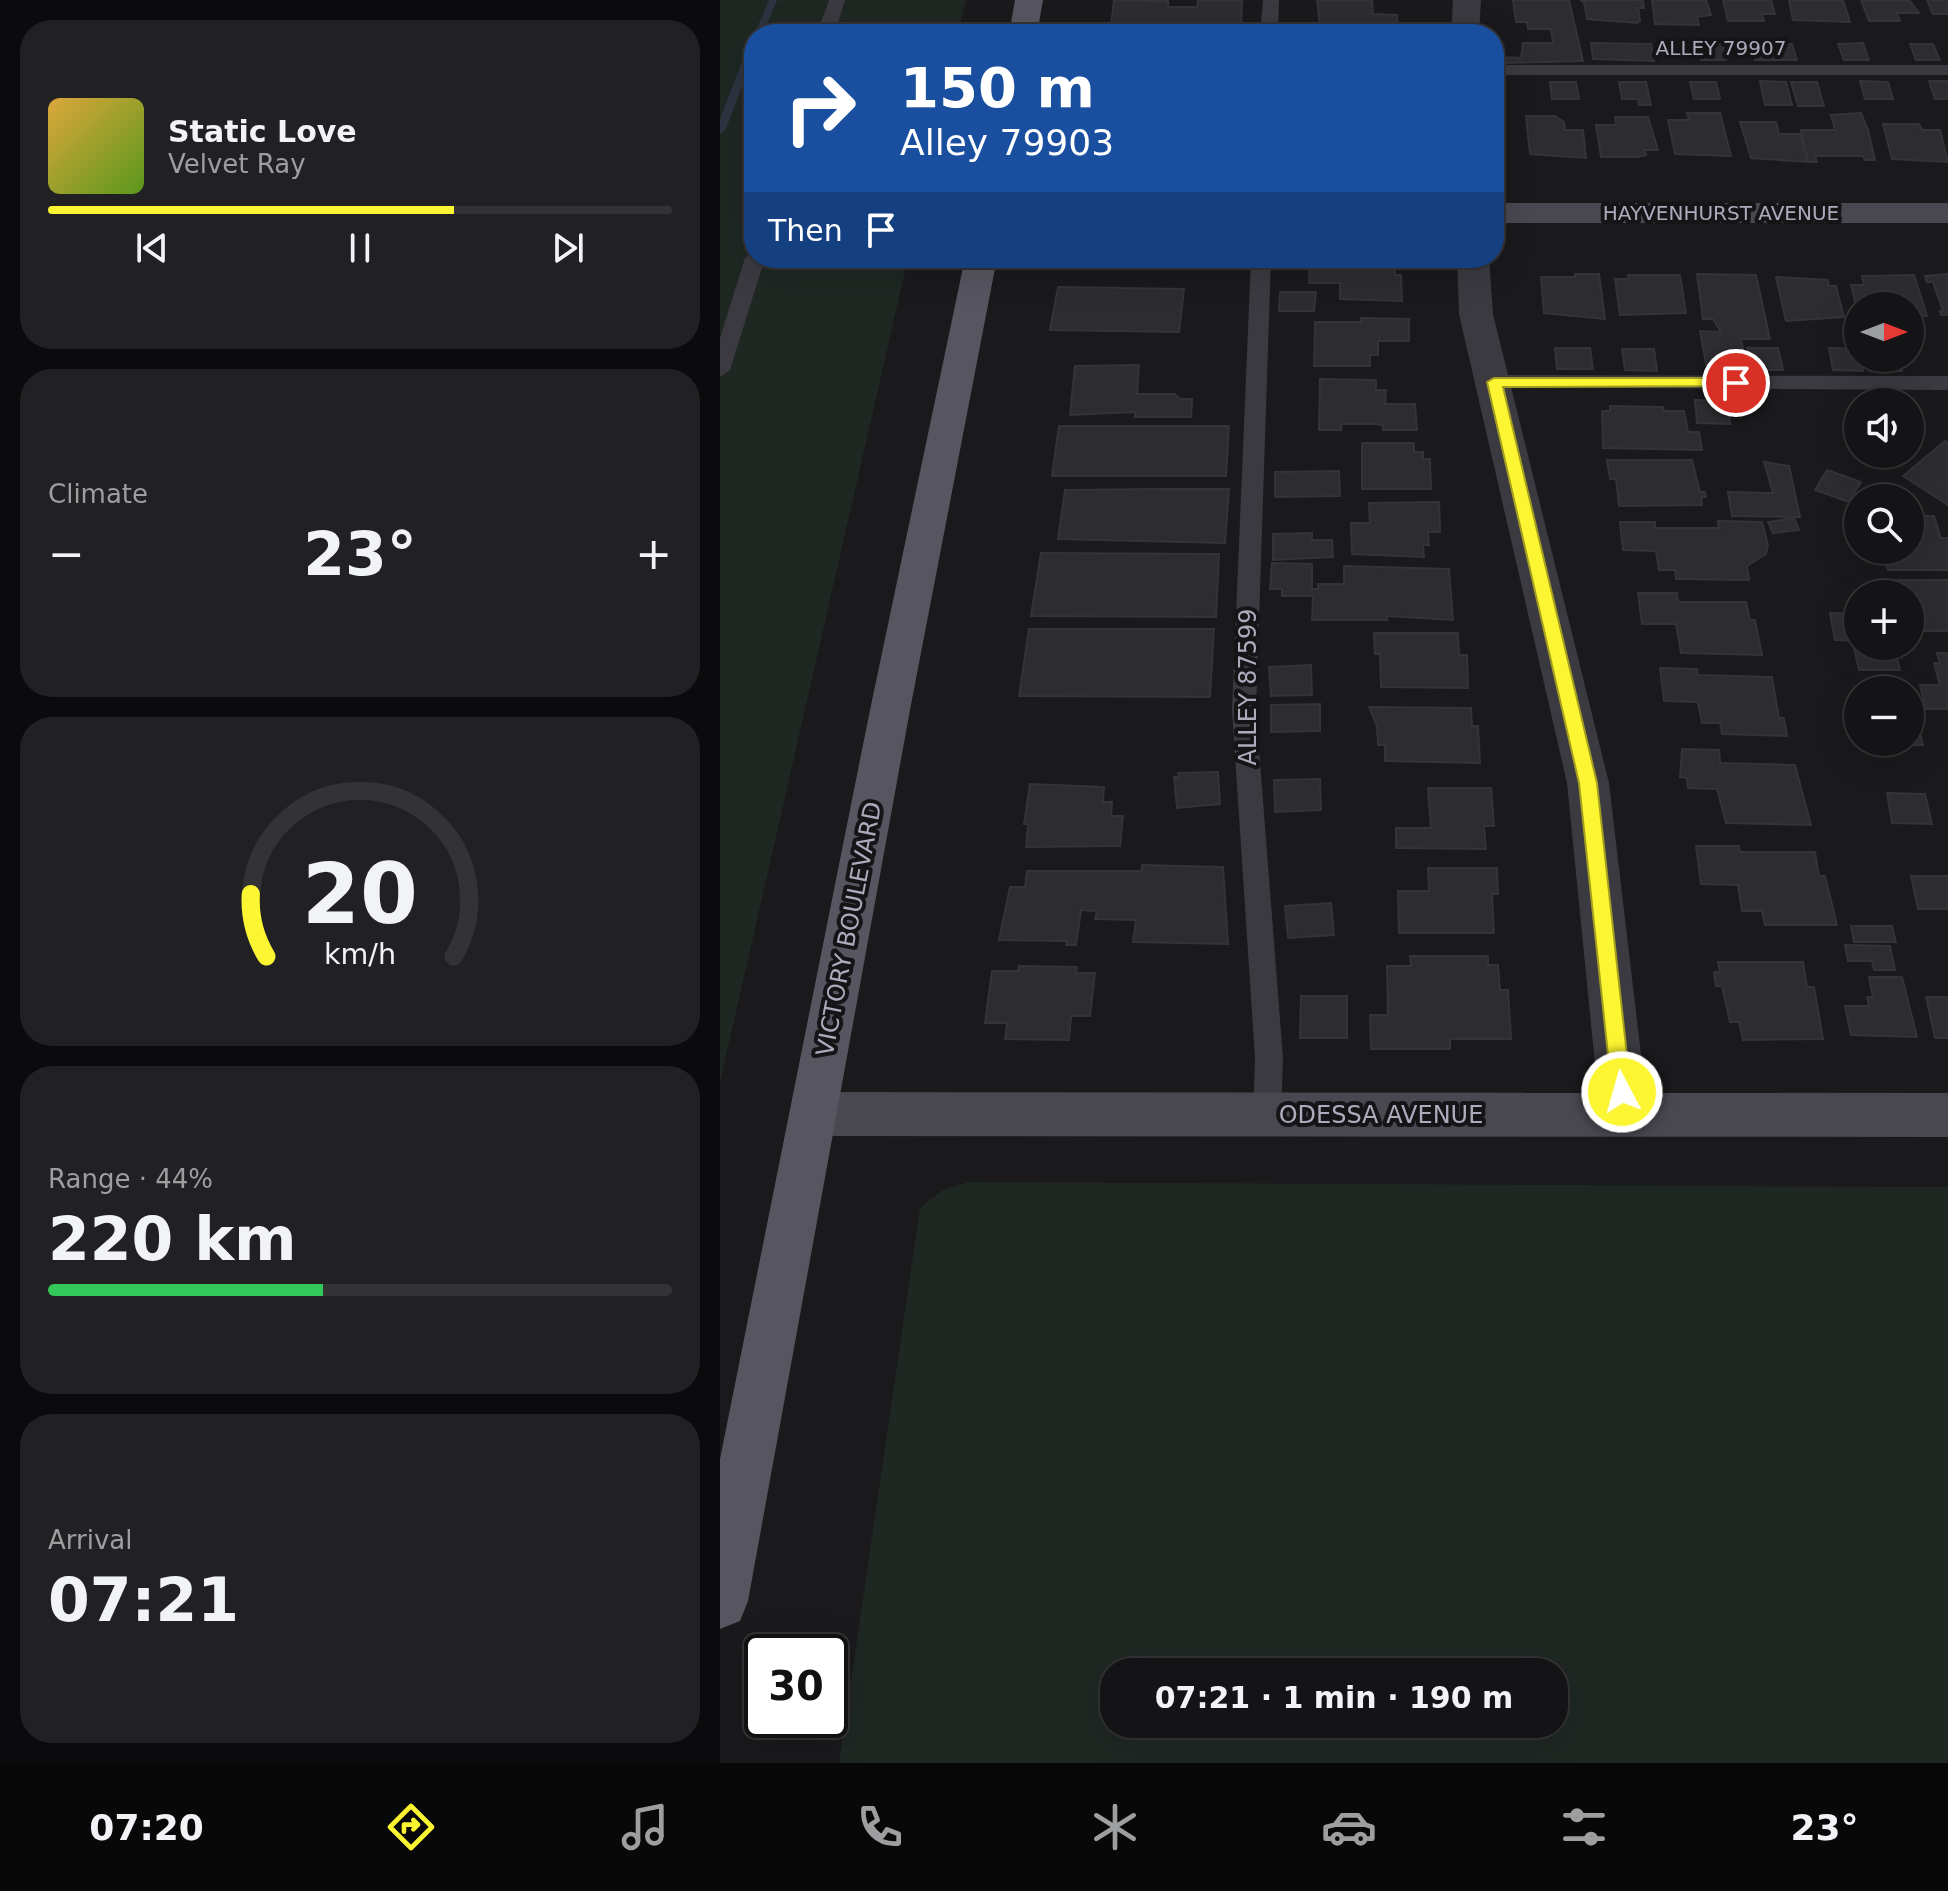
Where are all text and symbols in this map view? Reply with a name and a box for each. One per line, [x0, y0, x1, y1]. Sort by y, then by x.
street label: ALLEY 79907 [1656, 36, 1786, 60]
text: 150 m [900, 55, 1095, 120]
icon: right [768, 56, 872, 160]
text: Static Love [168, 114, 357, 149]
text: Alley 79903 [900, 122, 1114, 163]
text: Velvet Ray [168, 149, 306, 179]
street label: HAYVENHURST AVENUE [1603, 201, 1839, 225]
icon: arrive [859, 208, 903, 252]
text: Then [768, 213, 843, 248]
icon: previous [130, 226, 174, 270]
icon: pause [338, 226, 382, 270]
icon: next [546, 226, 590, 270]
north arrow [1844, 292, 1924, 372]
map controls [1844, 292, 1924, 756]
pin [1702, 349, 1770, 417]
icon: arrive [1714, 361, 1758, 405]
button: sound [1844, 388, 1924, 468]
text: Climate [48, 479, 148, 509]
button: search [1844, 484, 1924, 564]
text: 23° [303, 519, 417, 589]
text: − [48, 528, 85, 579]
text: + [635, 528, 672, 579]
button: + [1844, 580, 1924, 660]
street label: ALLEY 87599 [1234, 609, 1262, 765]
button: − [1844, 676, 1924, 756]
street label: VICTORY BOULEVARD [811, 799, 887, 1059]
text: 20 [302, 846, 418, 943]
text: km/h [324, 938, 396, 972]
position arrow [1580, 1050, 1664, 1134]
street label: ODESSA AVENUE [1279, 1101, 1483, 1129]
text: Range · 44% [48, 1164, 213, 1194]
text: 220 km [48, 1204, 297, 1274]
text: Arrival [48, 1525, 132, 1555]
text: 07:21 [48, 1565, 239, 1635]
speed limit sign: 30 [744, 1634, 848, 1738]
text: 07:21 · 1 min · 190 m [1155, 1680, 1513, 1715]
icon: directions [383, 1799, 439, 1855]
icon: music [617, 1799, 673, 1855]
icon: phone [852, 1799, 908, 1855]
icon: climate [1087, 1799, 1143, 1855]
icon: car [1321, 1799, 1377, 1855]
icon: filters [1556, 1799, 1612, 1855]
text: 07:20 [89, 1807, 204, 1848]
text: 23° [1791, 1807, 1859, 1848]

